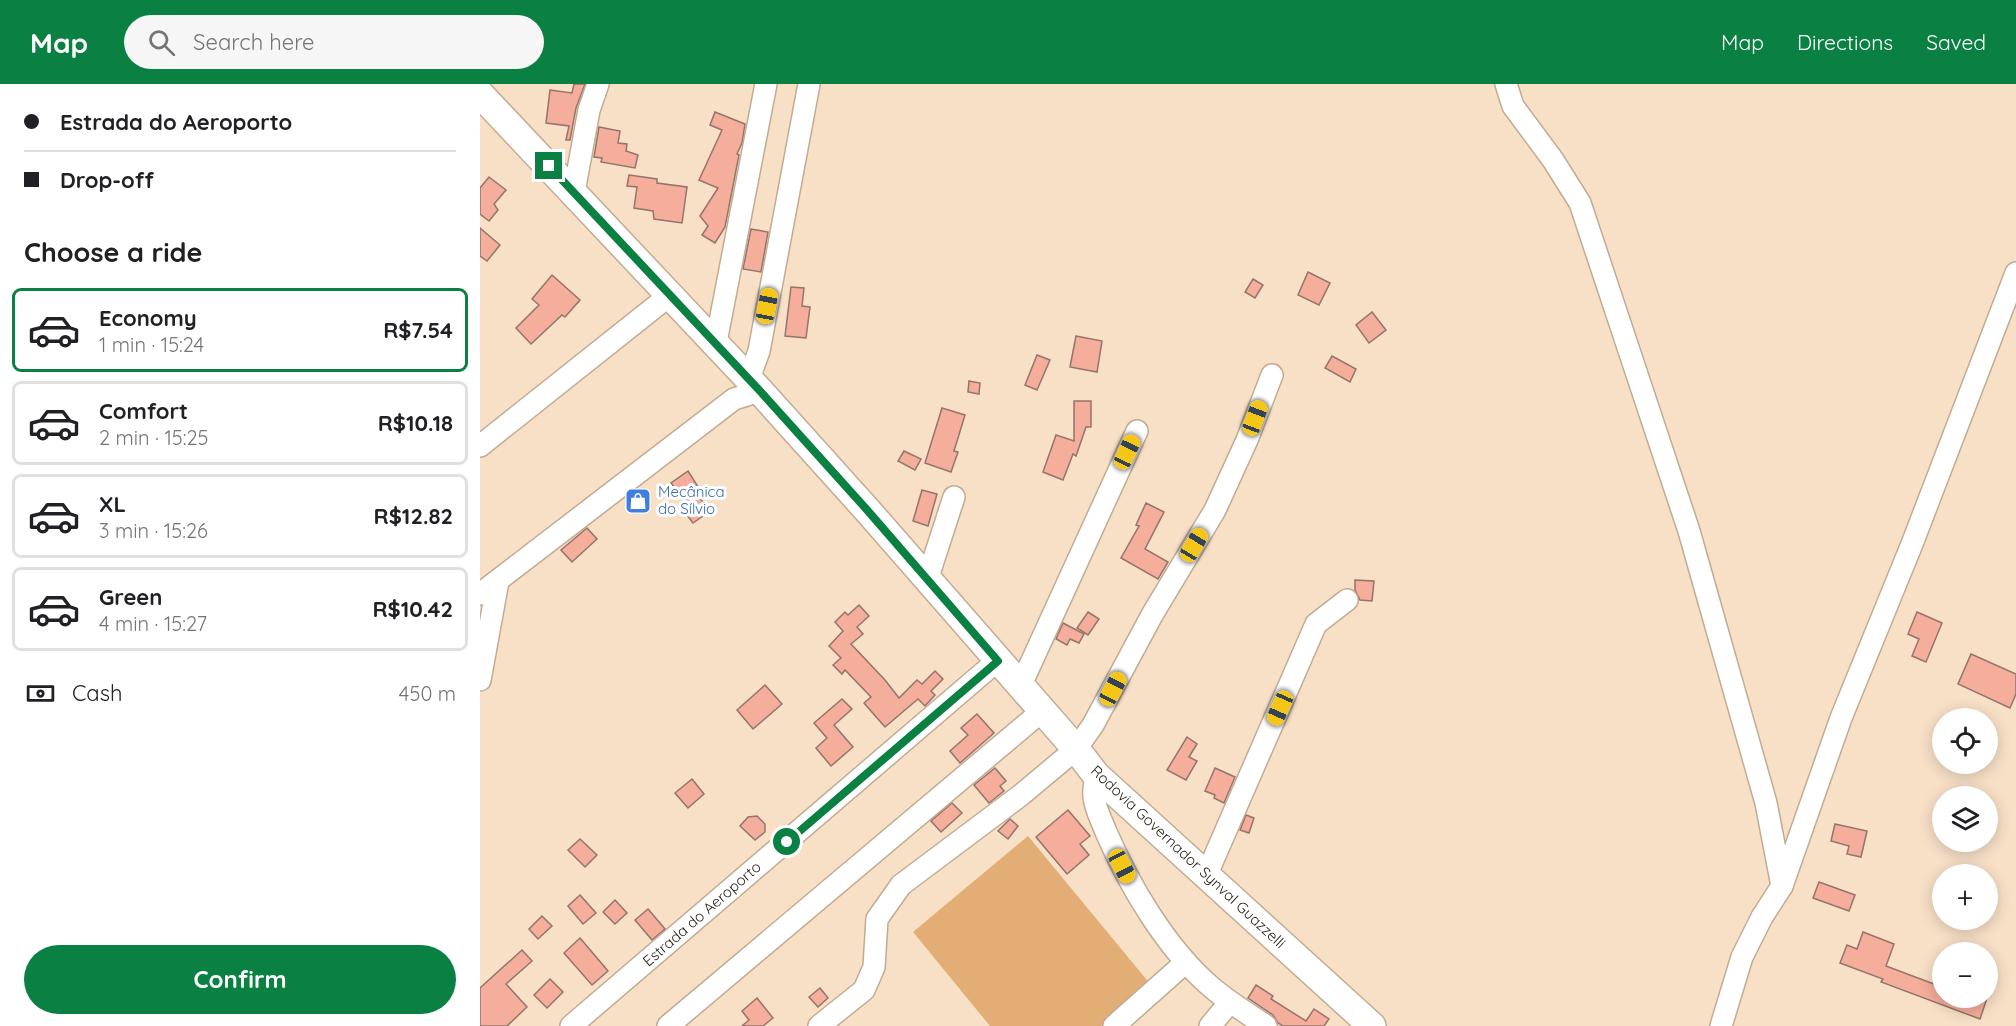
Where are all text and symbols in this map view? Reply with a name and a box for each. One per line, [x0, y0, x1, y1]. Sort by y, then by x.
search box [124, 15, 544, 69]
text: Map [30, 25, 88, 60]
icon: search [145, 26, 178, 59]
text: Search here [193, 28, 315, 56]
text: Map [1721, 29, 1764, 55]
text: Directions [1797, 29, 1893, 55]
text: Saved [1926, 29, 1986, 55]
text: Estrada do Aeroporto [60, 108, 292, 136]
route end [535, 152, 562, 179]
text: Drop-off [60, 166, 154, 194]
text: Choose a ride [24, 235, 202, 269]
car [755, 287, 779, 325]
icon: car [27, 303, 81, 357]
text: Economy [99, 304, 197, 332]
text: R$7.54 [383, 316, 453, 344]
text: 1 min · 15:24 [99, 332, 204, 357]
icon: car [27, 396, 81, 450]
text: Comfort [99, 397, 188, 425]
car [1240, 398, 1270, 438]
text: R$10.18 [378, 409, 453, 437]
text: 2 min · 15:25 [99, 425, 208, 450]
car [1111, 432, 1143, 472]
place label: Mecânica do Sílvio [658, 482, 724, 518]
shop icon: Mecânica do Sílvio [623, 486, 653, 516]
icon: car [27, 489, 81, 543]
text: XL [99, 490, 126, 518]
text: R$12.82 [374, 502, 453, 530]
text: 3 min · 15:26 [99, 518, 208, 543]
car [1177, 525, 1211, 565]
icon: car [27, 582, 81, 636]
text: Green [99, 583, 162, 611]
text: R$10.42 [372, 595, 453, 623]
text: 4 min · 15:27 [99, 611, 207, 636]
car [1097, 669, 1129, 709]
icon: cash [24, 677, 57, 710]
text: Cash [72, 679, 123, 707]
text: 450 m [399, 681, 456, 706]
car [1264, 688, 1296, 728]
map controls [1932, 708, 1998, 1008]
button: locate [1932, 708, 1998, 774]
street label: Rodovia Governador Synval Guazzelli [1087, 761, 1290, 952]
button: layers [1932, 786, 1998, 852]
route start [773, 828, 800, 855]
car [1106, 846, 1138, 886]
street label: Estrada do Aeroporto [639, 857, 765, 970]
button: + [1932, 864, 1998, 930]
button: − [1932, 942, 1998, 1008]
button: Confirm [24, 945, 456, 1014]

